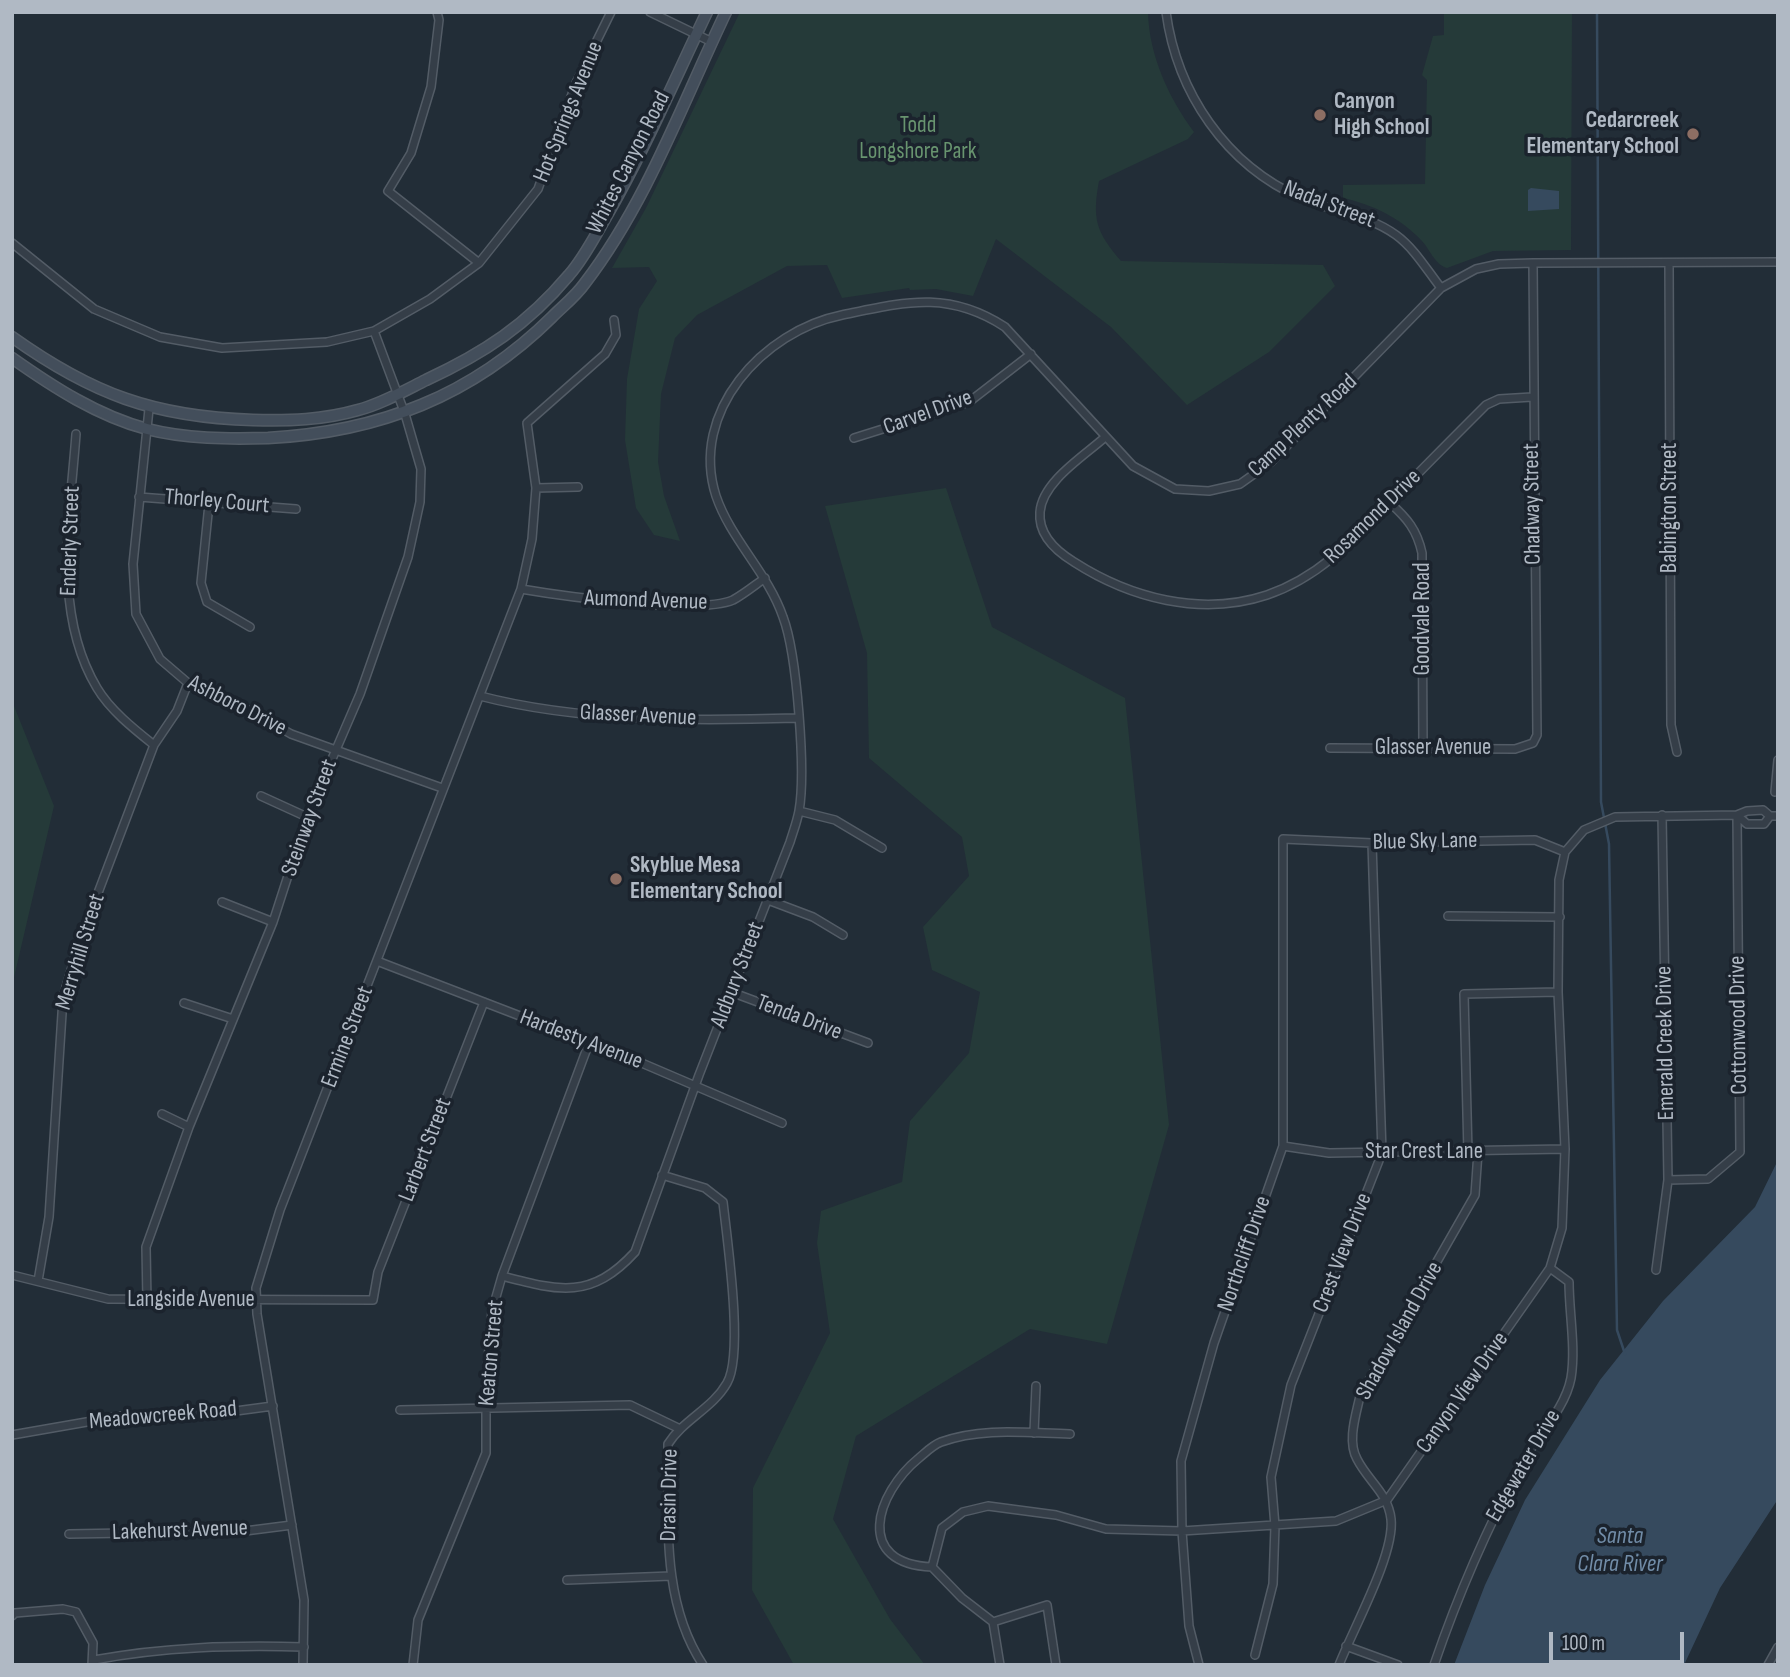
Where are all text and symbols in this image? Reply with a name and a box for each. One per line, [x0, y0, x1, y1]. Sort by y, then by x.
street label: Hot Springs Avenue [528, 38, 610, 186]
street label: Whites Canyon Road [581, 87, 677, 239]
place label: Canyon High School [1334, 88, 1429, 142]
marker: Canyon High School [1312, 107, 1328, 123]
place label: Cedarcreek Elementary School [1527, 107, 1679, 161]
park label: Todd Longshore Park [859, 112, 977, 166]
marker: Cedarcreek Elementary School [1685, 126, 1701, 142]
street label: Nadal Street [1279, 175, 1379, 235]
street label: Camp Plenty Road [1243, 369, 1363, 483]
street label: Carvel Drive [880, 384, 976, 442]
street label: Chadway Street [1518, 443, 1548, 565]
street label: Babington Street [1656, 443, 1684, 573]
street label: Rosamond Drive [1319, 464, 1427, 570]
street label: Thorley Court [163, 484, 271, 520]
street label: Enderly Street [55, 486, 87, 596]
street label: Goodvale Road [1409, 562, 1437, 676]
street label: Aumond Avenue [584, 585, 708, 617]
street label: Ashboro Drive [183, 669, 291, 743]
street label: Glasser Avenue [579, 699, 697, 733]
street label: Glasser Avenue [1375, 734, 1491, 762]
street label: Steinway Street [276, 756, 344, 880]
street label: Blue Sky Lane [1372, 827, 1478, 857]
place label: Skyblue Mesa Elementary School [630, 852, 782, 906]
marker: Skyblue Mesa Elementary School [608, 871, 624, 887]
street label: Merryhill Street [50, 891, 112, 1013]
street label: Aldbury Street [705, 918, 771, 1032]
street label: Cottonwood Drive [1724, 955, 1754, 1095]
street label: Emerald Creek Drive [1651, 966, 1681, 1120]
street label: Ermine Street [316, 982, 380, 1092]
street label: Tenda Drive [752, 989, 846, 1047]
street label: Hardesty Avenue [516, 1004, 646, 1076]
street label: Larbert Street [394, 1094, 458, 1206]
street label: Star Crest Lane [1365, 1138, 1483, 1166]
street label: Crest View Drive [1308, 1189, 1378, 1317]
street label: Northcliff Drive [1212, 1193, 1278, 1315]
street label: Shadow Island Drive [1351, 1257, 1449, 1405]
street label: Langside Avenue [127, 1286, 255, 1314]
street label: Keaton Street [474, 1299, 510, 1407]
street label: Canyon View Drive [1411, 1327, 1515, 1459]
street label: Meadowcreek Road [88, 1396, 238, 1436]
street label: Edgewater Drive [1481, 1405, 1567, 1527]
street label: Drasin Drive [655, 1448, 685, 1542]
street label: Lakehurst Avenue [112, 1515, 248, 1547]
water label: Santa Clara River [1577, 1523, 1663, 1579]
scale bar [1552, 1618, 1687, 1662]
text: 100 m [1562, 1631, 1605, 1656]

